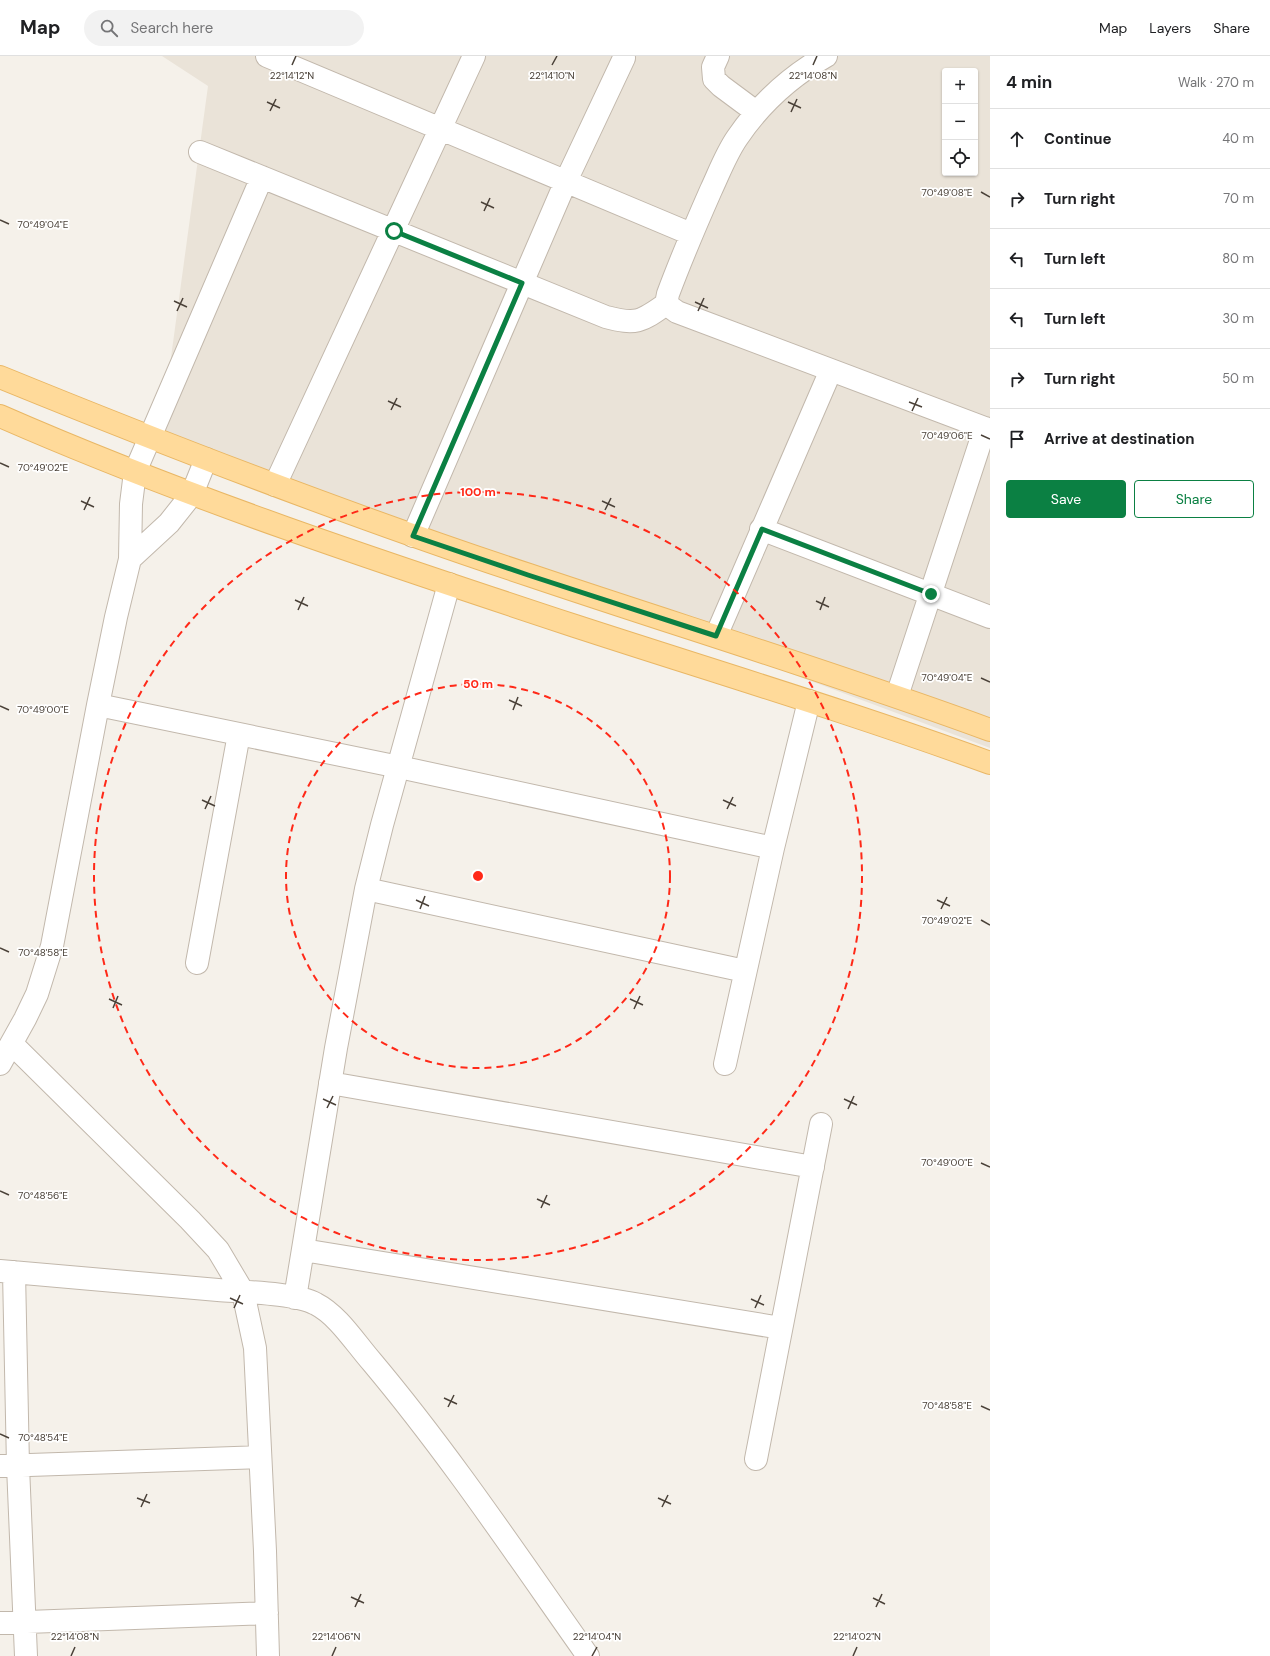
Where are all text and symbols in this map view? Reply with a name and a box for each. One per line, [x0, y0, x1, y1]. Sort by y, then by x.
search box [84, 10, 364, 46]
text: Map [20, 15, 60, 40]
icon: search [98, 17, 120, 39]
text: Search here [130, 18, 213, 38]
text: Map [1099, 19, 1127, 37]
text: Layers [1149, 19, 1191, 37]
text: Share [1213, 19, 1250, 37]
map controls [942, 68, 978, 176]
button: + [942, 68, 978, 104]
text: 22°14'12"N [270, 69, 314, 82]
text: 22°14'10"N [529, 69, 575, 82]
text: 22°14'08"N [789, 69, 837, 82]
text: 4 min [1006, 71, 1052, 93]
text: Walk · 270 m [1178, 74, 1254, 91]
button: − [942, 104, 978, 140]
icon: ahead [1006, 128, 1028, 150]
text: Continue [1044, 129, 1112, 149]
text: 40 m [1222, 130, 1254, 147]
button: locate [942, 140, 978, 176]
text: 70°49'08"E [922, 186, 973, 199]
icon: right [1006, 188, 1028, 210]
text: Turn right [1044, 189, 1115, 209]
text: 70 m [1223, 190, 1254, 207]
text: 70°49'04"E [18, 218, 69, 231]
route start [385, 222, 403, 240]
icon: left [1006, 248, 1028, 270]
text: Turn left [1044, 249, 1105, 269]
text: 80 m [1222, 250, 1254, 267]
icon: left [1006, 308, 1028, 330]
text: Turn left [1044, 309, 1105, 329]
text: 30 m [1222, 310, 1254, 327]
icon: right [1006, 368, 1028, 390]
text: Turn right [1044, 369, 1115, 389]
text: 50 m [1222, 370, 1254, 387]
icon: arrive [1006, 428, 1028, 450]
text: 70°49'06"E [921, 429, 973, 442]
text: Arrive at destination [1044, 429, 1195, 449]
text: 70°49'02"E [18, 461, 69, 474]
button: Save [1006, 480, 1126, 518]
button: Share [1134, 480, 1254, 518]
text: 100 m [460, 484, 496, 500]
route end [922, 585, 940, 603]
text: 70°49'04"E [922, 671, 973, 684]
text: 50 m [463, 676, 493, 692]
text: 70°49'00"E [17, 703, 69, 716]
centre of rings [471, 869, 485, 883]
text: 70°49'02"E [922, 914, 973, 927]
text: 70°48'58"E [18, 946, 68, 959]
text: 70°49'00"E [921, 1156, 973, 1169]
text: 70°48'56"E [18, 1189, 68, 1202]
text: 70°48'58"E [922, 1399, 972, 1412]
text: 70°48'54"E [18, 1431, 68, 1444]
text: 22°14'08"N [51, 1630, 99, 1643]
text: 22°14'06"N [312, 1630, 360, 1643]
text: 22°14'04"N [573, 1630, 621, 1643]
text: 22°14'02"N [833, 1630, 881, 1643]

